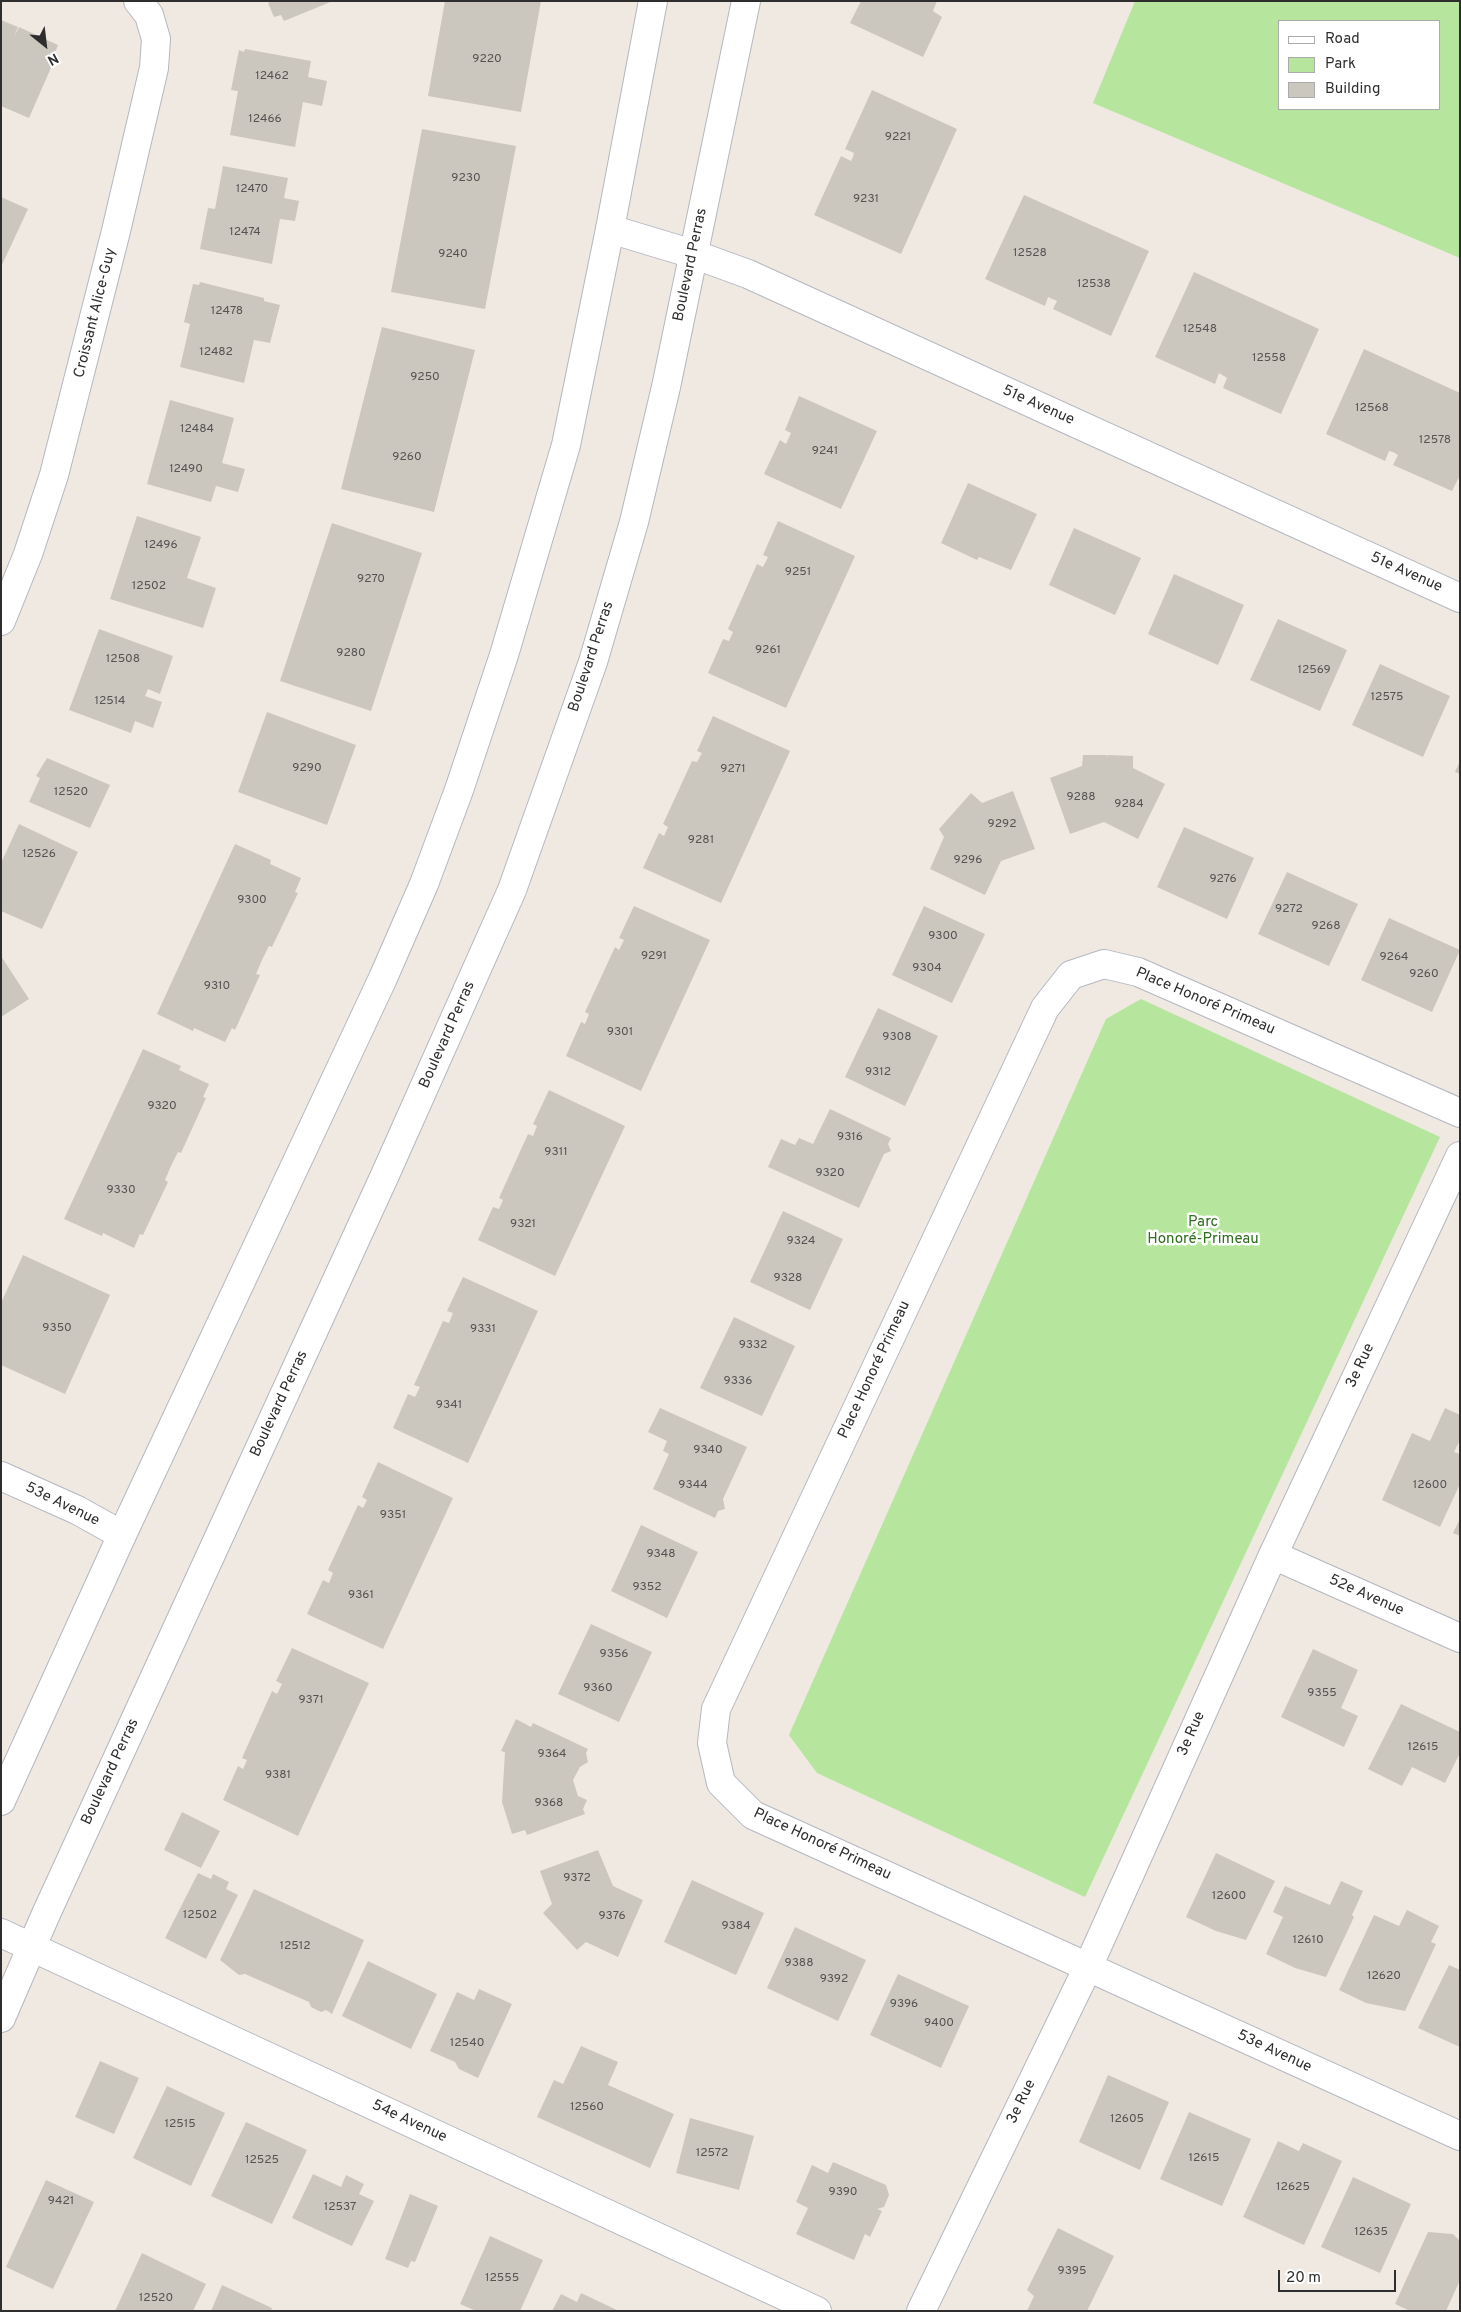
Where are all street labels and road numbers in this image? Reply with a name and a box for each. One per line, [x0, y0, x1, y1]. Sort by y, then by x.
street label: Boulevard Perras [670, 207, 712, 323]
street label: Croissant Alice-Guy [71, 246, 121, 380]
street label: 51e Avenue [999, 382, 1077, 430]
street label: 51e Avenue [1367, 549, 1445, 597]
street label: Boulevard Perras [566, 599, 618, 715]
street label: Place Honoré Primeau [1133, 964, 1277, 1040]
street label: Boulevard Perras [416, 979, 480, 1091]
street label: Place Honoré Primeau [835, 1298, 915, 1442]
street label: 3e Rue [1343, 1341, 1379, 1391]
street label: Boulevard Perras [247, 1348, 313, 1460]
street label: 53e Avenue [22, 1479, 102, 1531]
street label: 52e Avenue [1326, 1571, 1406, 1621]
street label: 3e Rue [1174, 1709, 1210, 1759]
street label: Boulevard Perras [78, 1716, 144, 1828]
street label: Place Honoré Primeau [750, 1805, 894, 1885]
street label: 53e Avenue [1234, 2027, 1314, 2077]
street label: 3e Rue [1004, 2077, 1040, 2127]
street label: 54e Avenue [369, 2097, 449, 2147]

